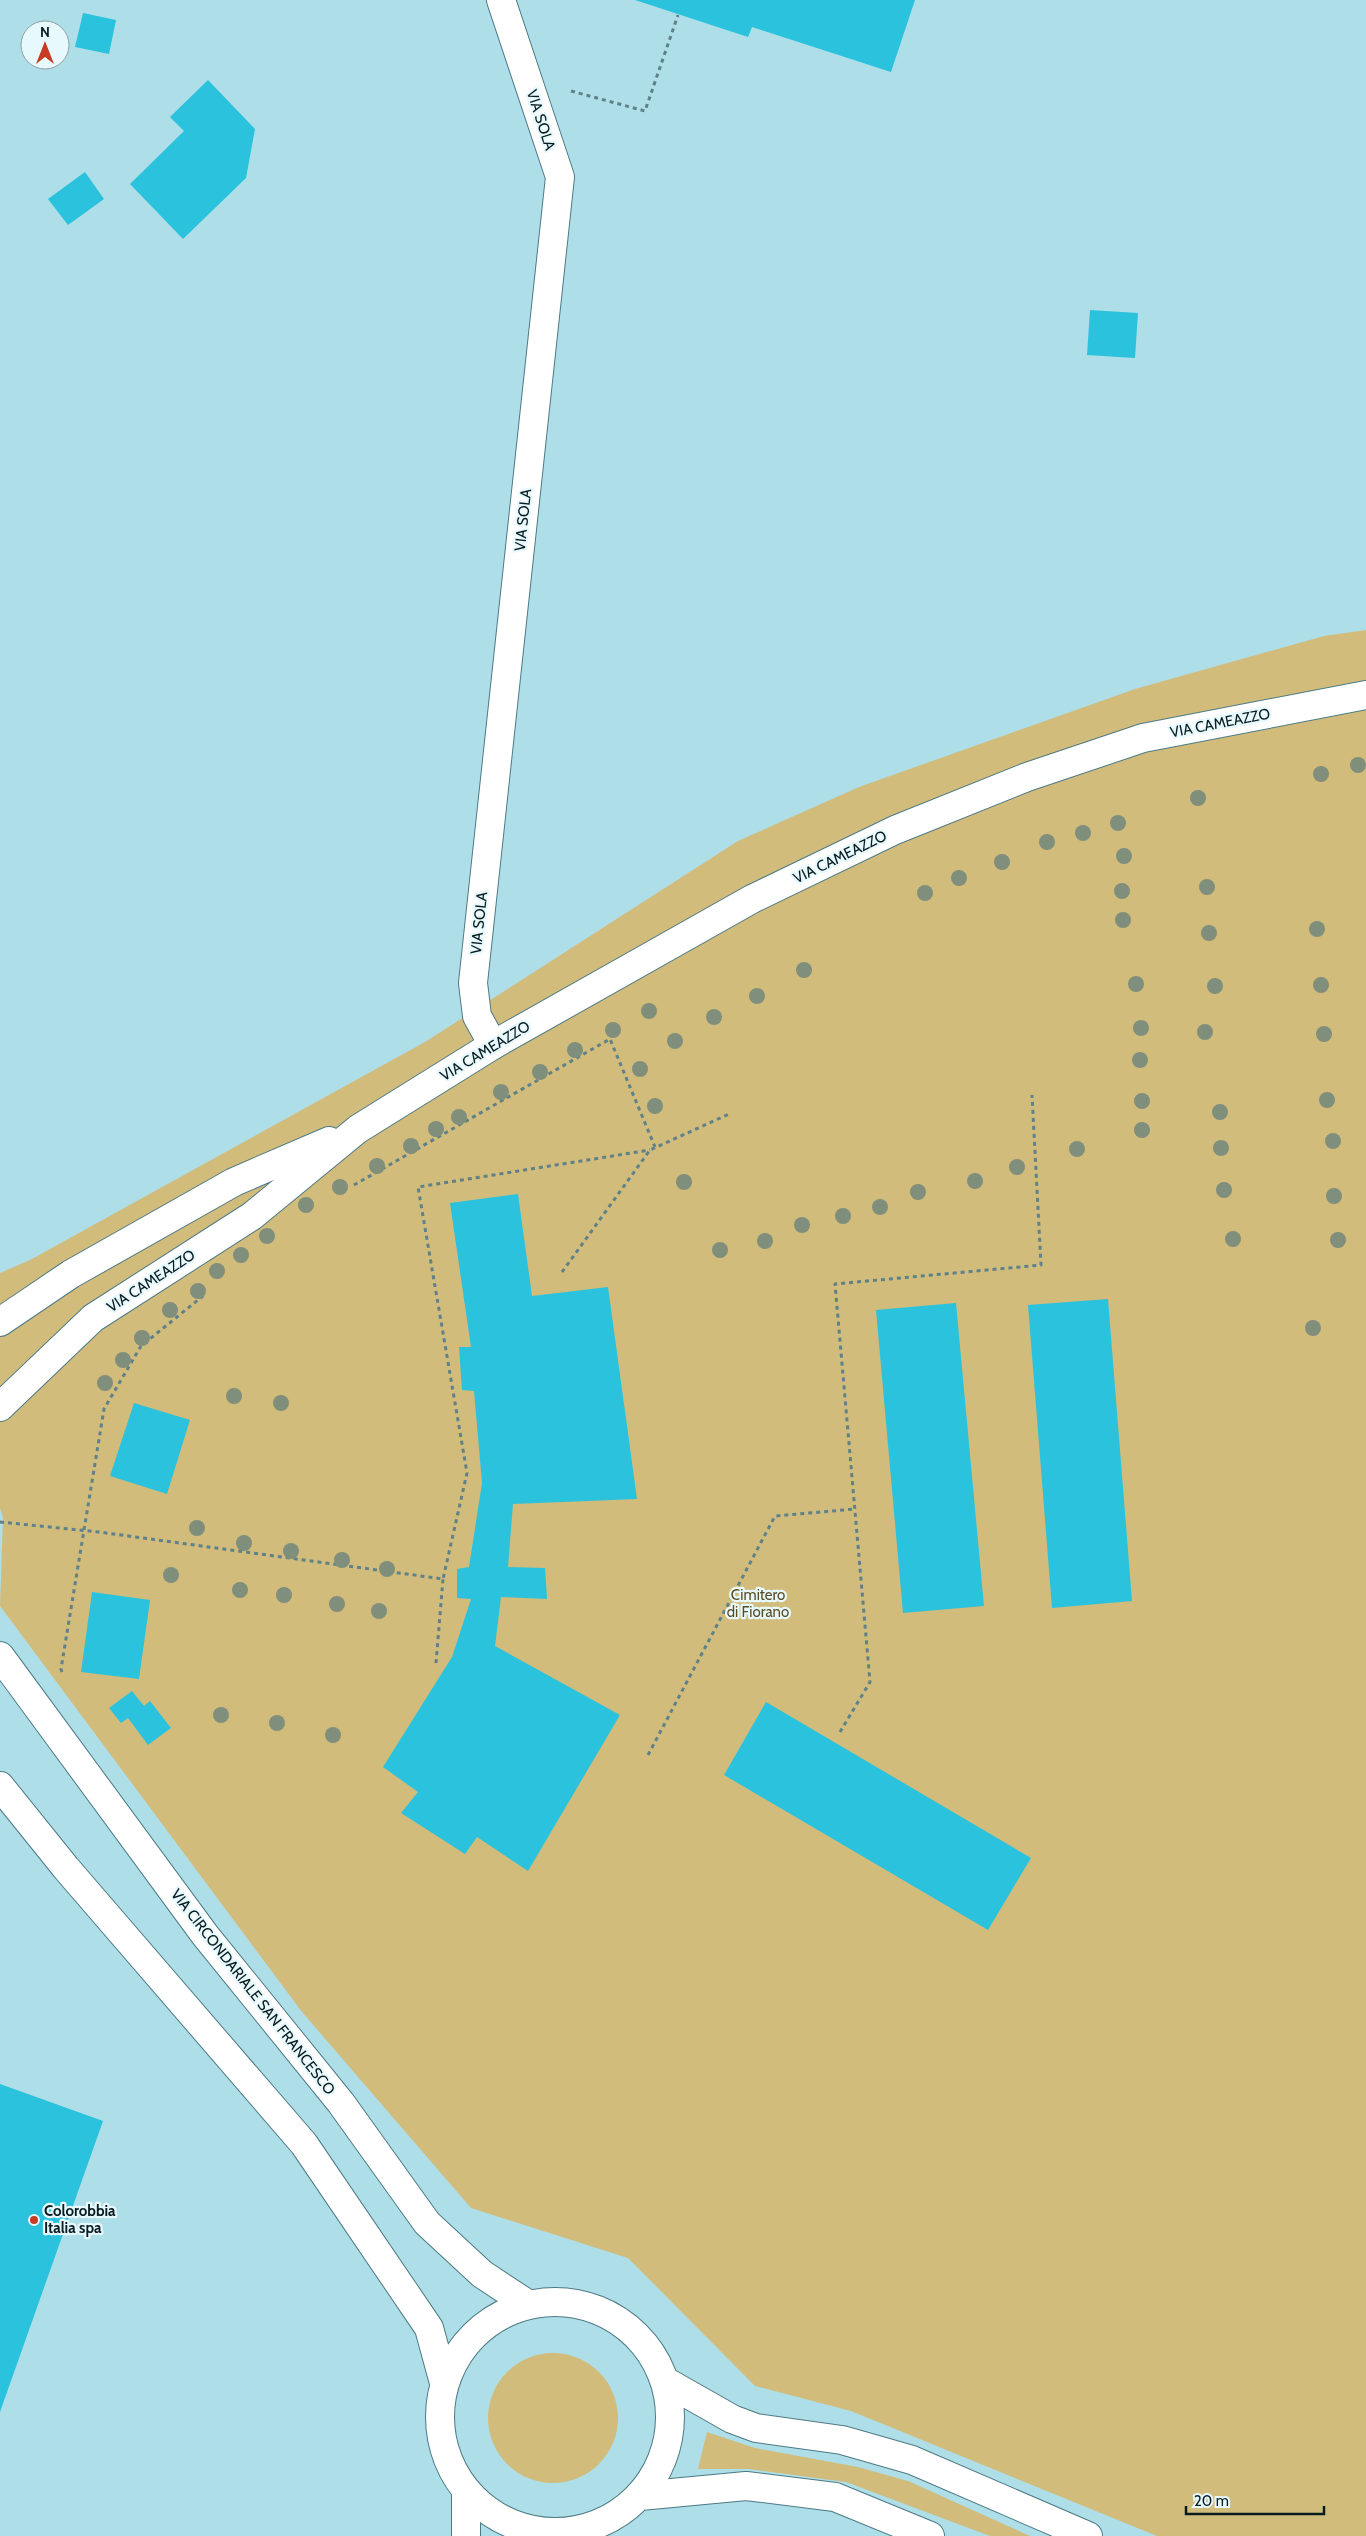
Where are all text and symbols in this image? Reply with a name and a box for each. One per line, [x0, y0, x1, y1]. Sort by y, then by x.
north arrow [20, 20, 70, 70]
text: N [40, 23, 50, 41]
street label: VIA SOLA [523, 87, 559, 153]
street label: VIA SOLA [511, 487, 535, 552]
street label: VIA CAMEAZZO [1168, 704, 1272, 742]
street label: VIA CAMEAZZO [790, 827, 890, 887]
street label: VIA SOLA [467, 890, 491, 955]
street label: VIA CAMEAZZO [437, 1017, 533, 1085]
street label: VIA CAMEAZZO [104, 1246, 198, 1316]
park label: Cimitero di Fiorano [727, 1586, 789, 1621]
street label: VIA CIRCONDARIALE SAN FRANCESCO [167, 1886, 339, 2098]
place label: Colorobbia Italia spa [44, 2202, 116, 2237]
marker: Colorobbia Italia spa [28, 2214, 40, 2226]
scale bar [1186, 2484, 1324, 2516]
text: 20 m [1194, 2492, 1229, 2510]

